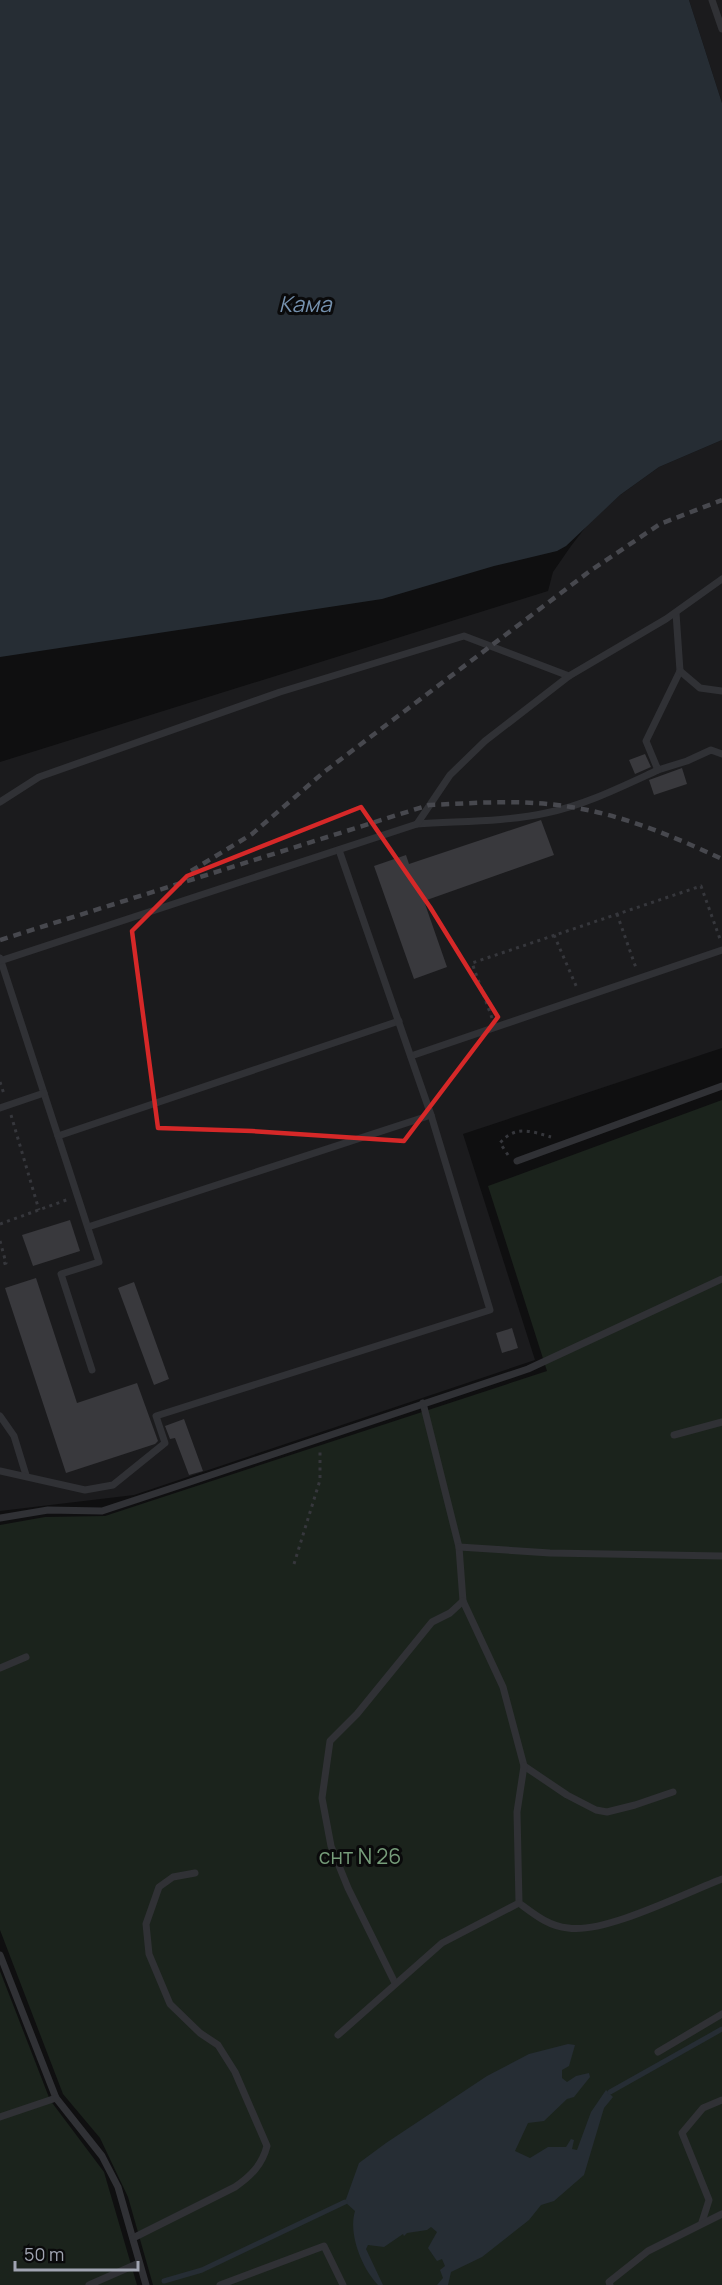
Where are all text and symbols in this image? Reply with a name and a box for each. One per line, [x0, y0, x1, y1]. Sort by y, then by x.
water label: Кама [279, 289, 333, 319]
park label: снт N 26 [319, 1842, 401, 1870]
scale bar [15, 2234, 138, 2272]
text: 50 m [24, 2242, 64, 2266]

